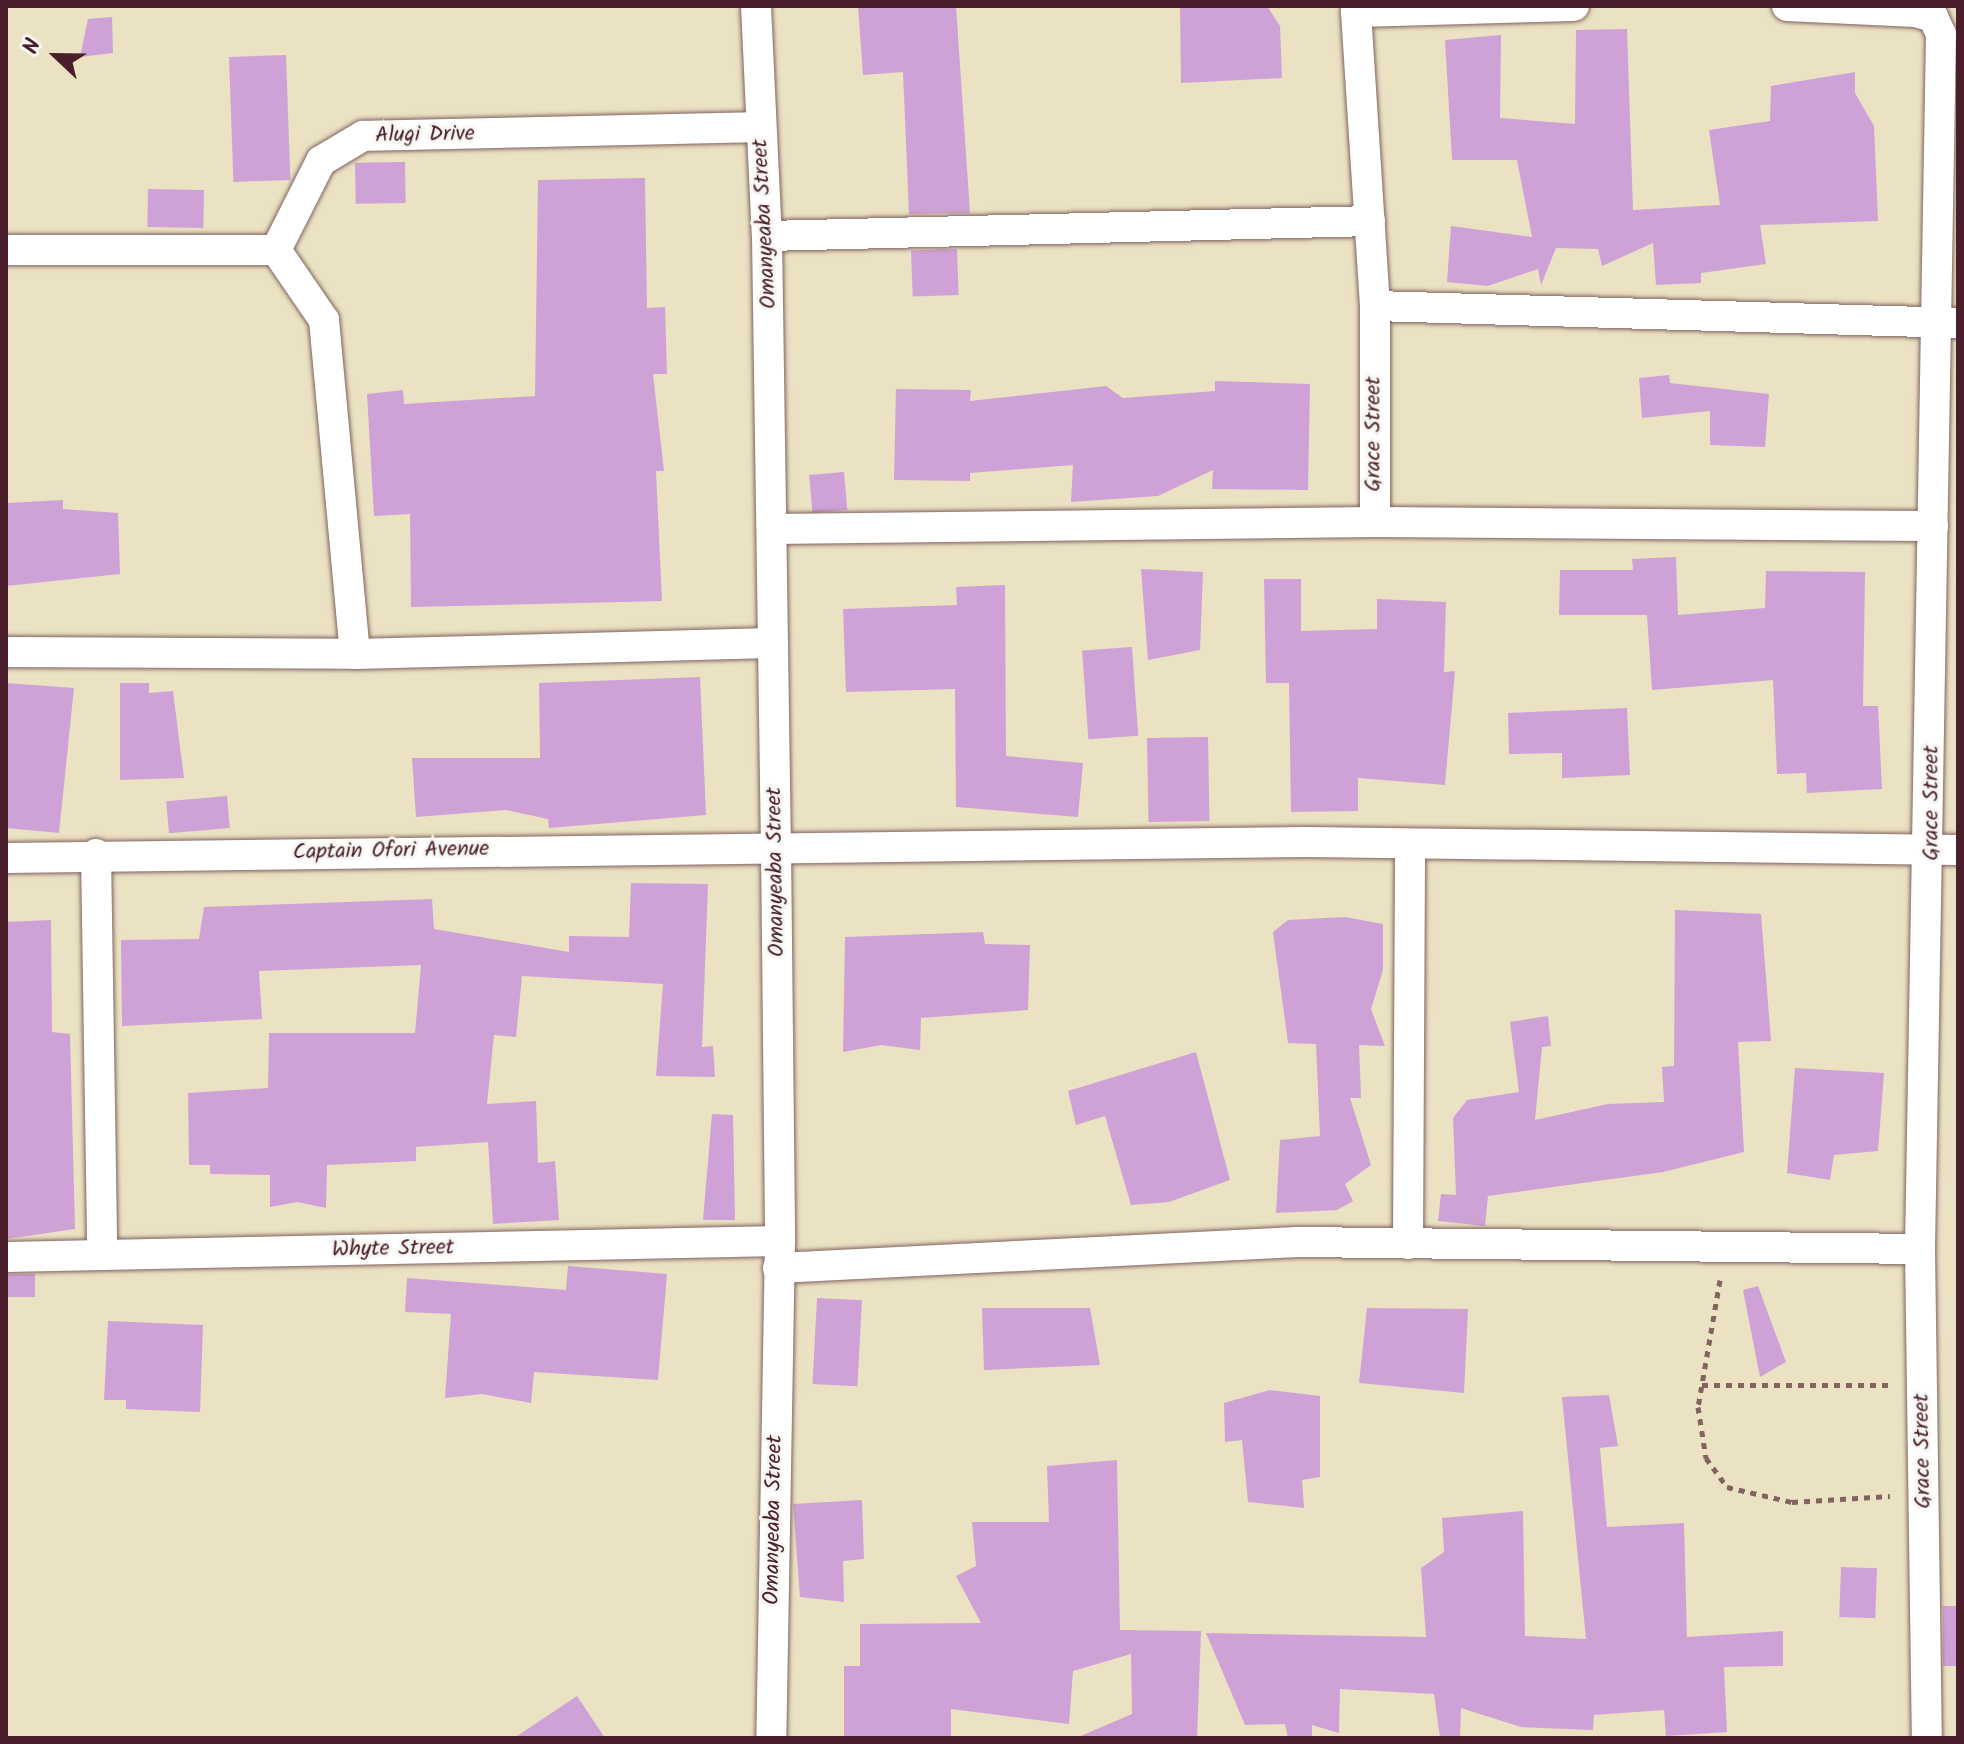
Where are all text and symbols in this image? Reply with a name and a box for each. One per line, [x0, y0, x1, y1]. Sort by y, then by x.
north arrow [16, 16, 96, 96]
text: N [14, 34, 52, 60]
street label: Alugi Drive [375, 121, 475, 149]
street label: Omanyeaba Street [747, 138, 783, 310]
street label: Grace Street [1361, 376, 1387, 492]
street label: Grace Street [1919, 745, 1945, 861]
street label: Omanyeaba Street [761, 787, 791, 957]
street label: Captain Ofori Avenue [293, 836, 489, 866]
street label: Whyte Street [332, 1235, 454, 1263]
street label: Grace Street [1909, 1393, 1937, 1509]
street label: Omanyeaba Street [759, 1435, 789, 1605]

